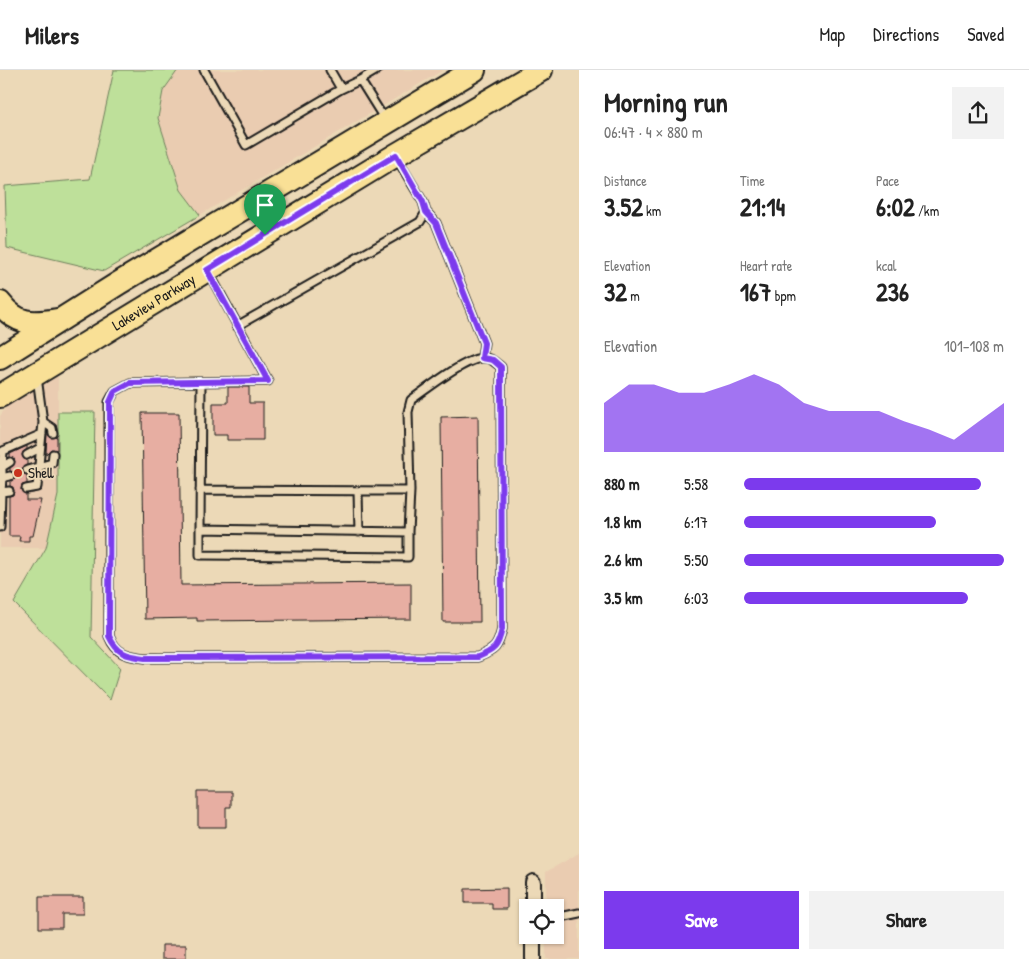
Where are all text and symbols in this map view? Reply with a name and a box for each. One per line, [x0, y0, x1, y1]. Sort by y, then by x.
text: Milers [25, 19, 79, 51]
text: Map [820, 22, 845, 47]
text: Directions [873, 22, 939, 47]
text: Saved [967, 22, 1004, 47]
text: Morning run [604, 83, 728, 121]
button: share [952, 87, 1004, 139]
text: 06:47 · 4 × 880 m [604, 121, 703, 143]
text: Distance [604, 171, 647, 190]
text: Time [740, 171, 765, 190]
text: Pace [876, 171, 899, 190]
pin [244, 184, 286, 235]
text: 3.52 [604, 190, 643, 224]
text: 21:14 [740, 190, 785, 224]
text: 6:02 [876, 190, 915, 224]
icon: arrive [251, 191, 279, 219]
text: km [643, 201, 661, 220]
text: /km [915, 201, 939, 220]
text: Elevation [604, 256, 651, 275]
text: Heart rate [740, 256, 792, 275]
text: kcal [876, 256, 896, 275]
street label: Lakeview Parkway [108, 269, 199, 335]
text: 32 [604, 275, 627, 309]
text: 167 [740, 275, 771, 309]
text: 236 [876, 275, 909, 309]
text: m [627, 286, 640, 305]
text: bpm [771, 286, 796, 305]
text: Elevation [604, 335, 657, 357]
text: 101–108 m [944, 335, 1004, 357]
place label: Shell [28, 462, 54, 483]
marker: Shell [12, 467, 24, 479]
text: 880 m [604, 473, 640, 495]
text: 5:58 [684, 473, 708, 495]
text: 1.8 km [604, 511, 641, 533]
text: 6:17 [684, 511, 708, 533]
text: 2.6 km [604, 549, 643, 571]
text: 5:50 [684, 549, 708, 571]
text: 3.5 km [604, 587, 643, 609]
text: 6:03 [684, 587, 708, 609]
button: Save [604, 891, 799, 949]
button: Share [809, 891, 1004, 949]
map controls [519, 899, 564, 944]
button: locate [519, 899, 564, 944]

